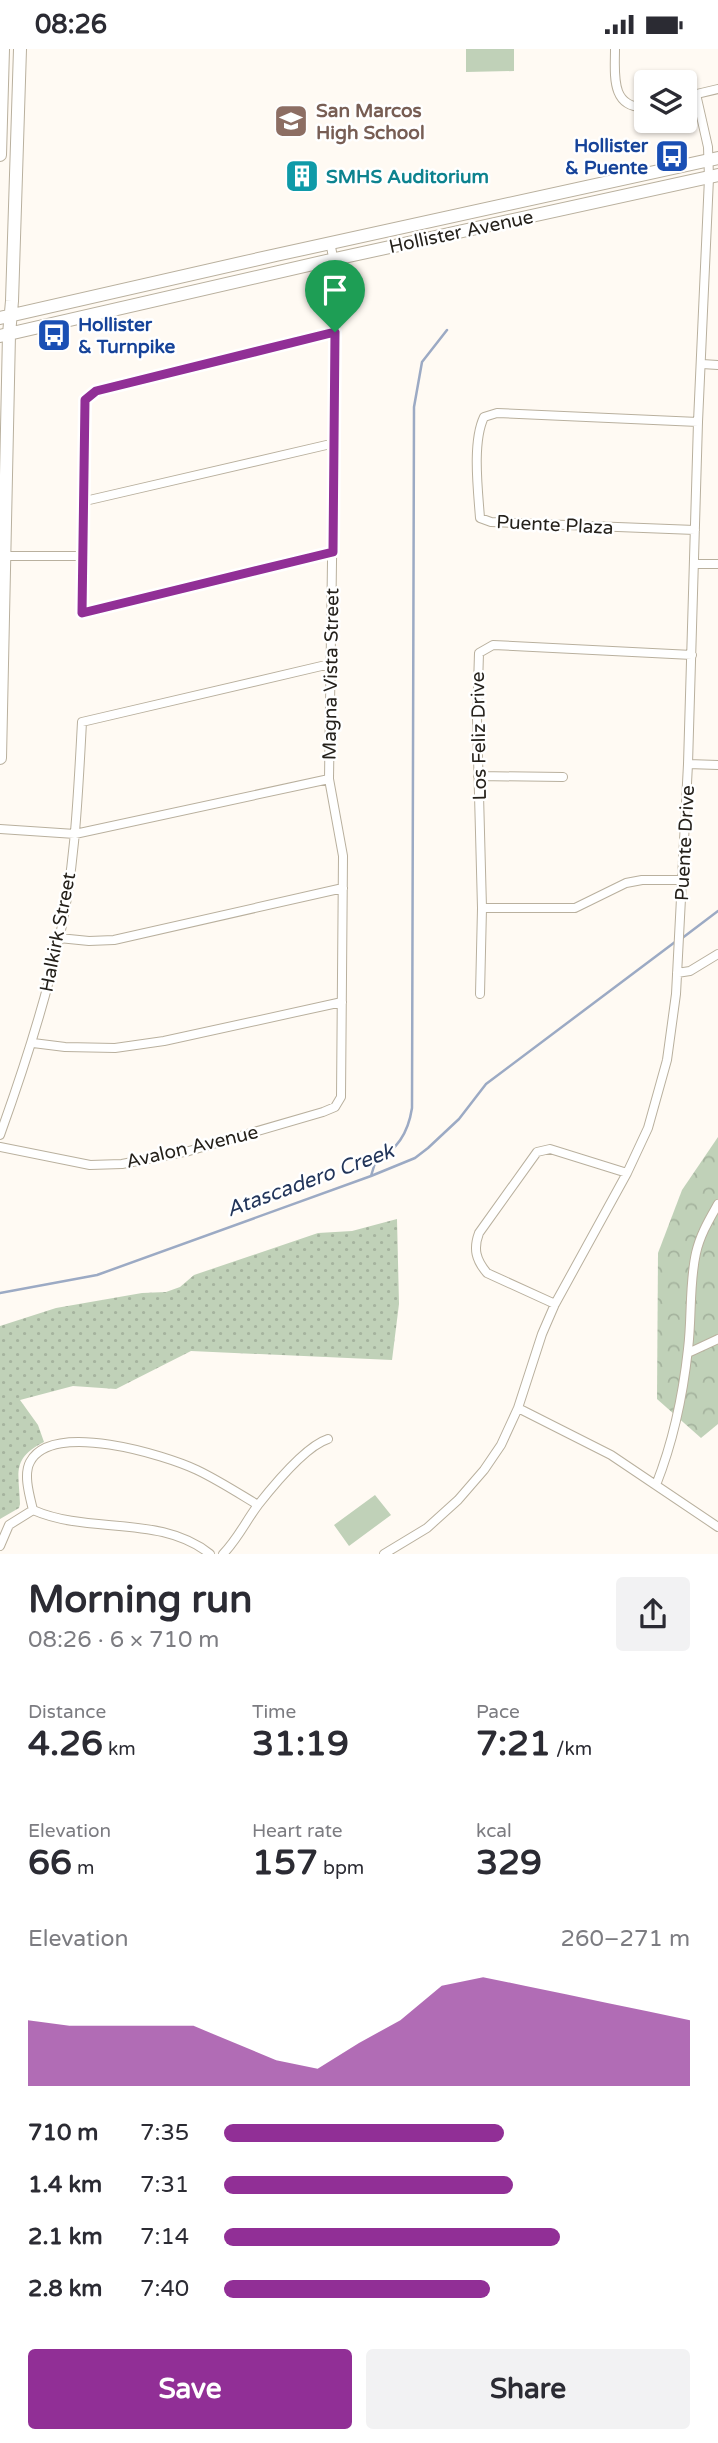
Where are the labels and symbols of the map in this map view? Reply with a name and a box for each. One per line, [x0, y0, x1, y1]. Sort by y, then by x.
place label: San Marcos High School [316, 100, 425, 145]
school or university icon: San Marcos High School [272, 102, 310, 140]
place label: Hollister & Puente [565, 135, 649, 179]
bus stop icon: Hollister & Puente [653, 137, 691, 175]
building icon: SMHS Auditorium [283, 157, 321, 195]
place label: SMHS Auditorium [326, 166, 489, 188]
street label: Hollister Avenue [387, 206, 535, 258]
pin [305, 260, 365, 332]
place label: Hollister & Turnpike [78, 314, 176, 359]
bus stop icon: Hollister & Turnpike [35, 316, 73, 354]
street label: Puente Plaza [496, 511, 614, 539]
street label: Magna Vista Street [318, 588, 344, 760]
street label: Los Feliz Drive [467, 671, 491, 801]
street label: Puente Drive [671, 785, 699, 902]
street label: Halkirk Street [36, 870, 80, 994]
street label: Avalon Avenue [124, 1121, 260, 1173]
water label: Atascadero Creek [223, 1138, 399, 1222]

